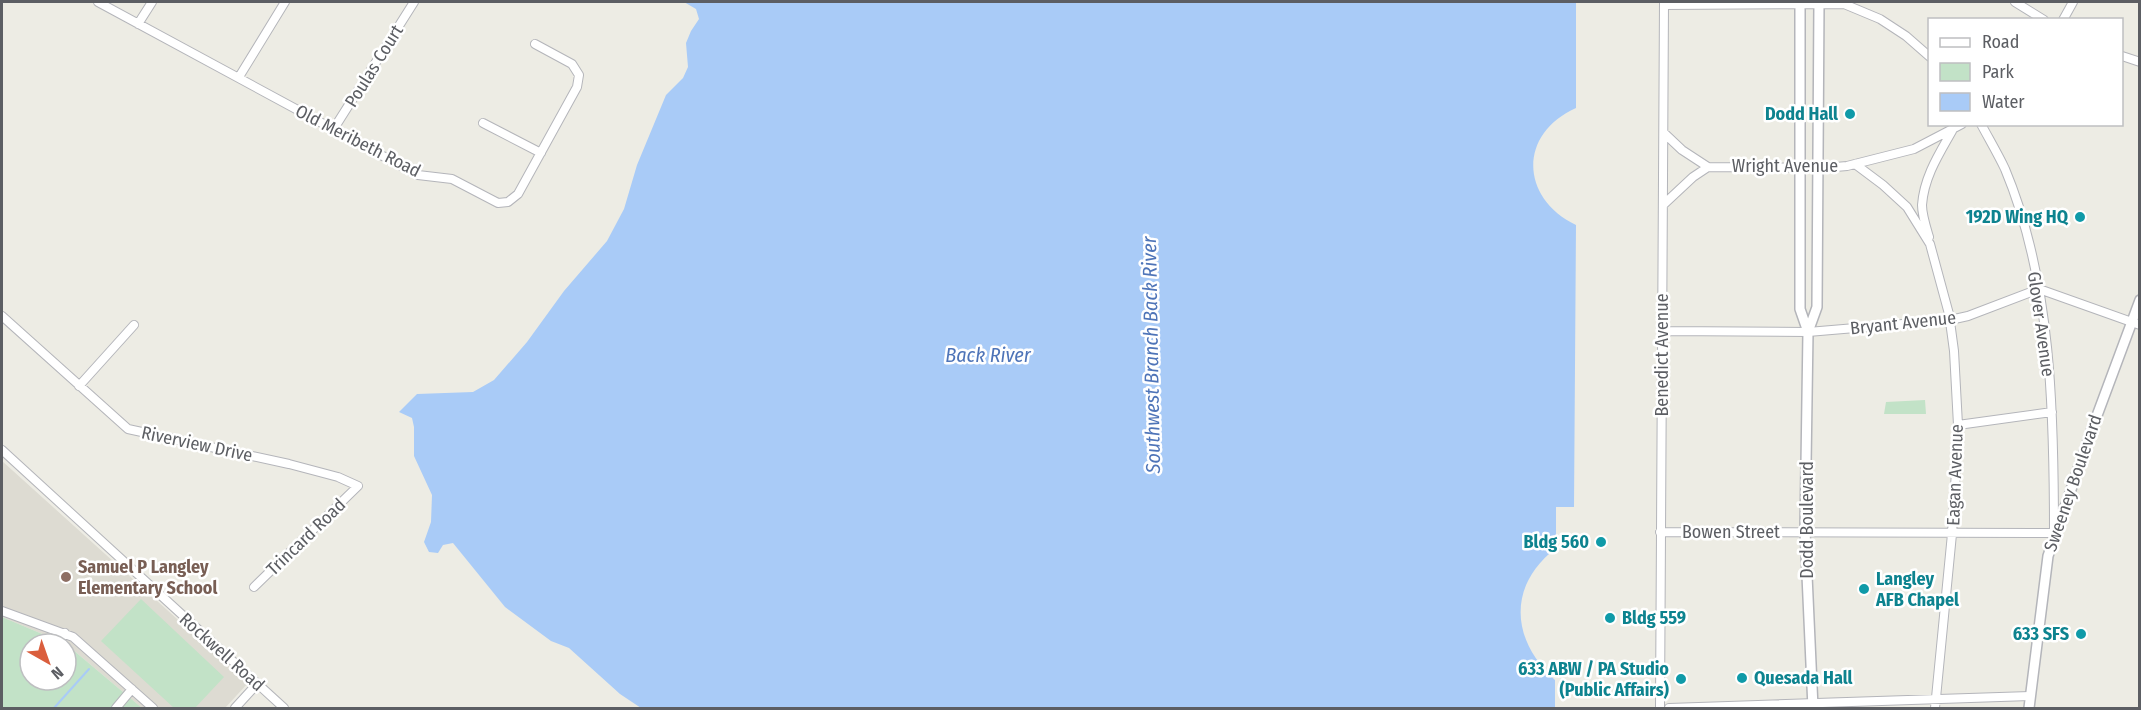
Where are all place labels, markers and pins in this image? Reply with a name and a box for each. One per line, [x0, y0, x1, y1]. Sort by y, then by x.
place label: Dodd Hall [1765, 103, 1838, 125]
marker: Dodd Hall [1843, 107, 1857, 121]
place label: 192D Wing HQ [1966, 206, 2069, 228]
marker: 192D Wing HQ [2073, 210, 2087, 224]
place label: Bldg 560 [1524, 531, 1589, 553]
marker: Bldg 560 [1594, 535, 1608, 549]
place label: Samuel P Langley Elementary School [78, 556, 217, 599]
place label: Langley AFB Chapel [1875, 568, 1959, 611]
marker: Samuel P Langley Elementary School [59, 570, 73, 584]
marker: Langley AFB Chapel [1857, 582, 1871, 596]
place label: Bldg 559 [1622, 607, 1686, 629]
marker: Bldg 559 [1603, 611, 1617, 625]
place label: 633 SFS [2013, 623, 2069, 645]
marker: 633 SFS [2074, 627, 2088, 641]
place label: 633 ABW / PA Studio (Public Affairs) [1518, 658, 1670, 701]
place label: Quesada Hall [1754, 667, 1853, 689]
marker: Quesada Hall [1735, 671, 1749, 685]
marker: 633 ABW / PA Studio (Public Affairs) [1674, 672, 1688, 686]

